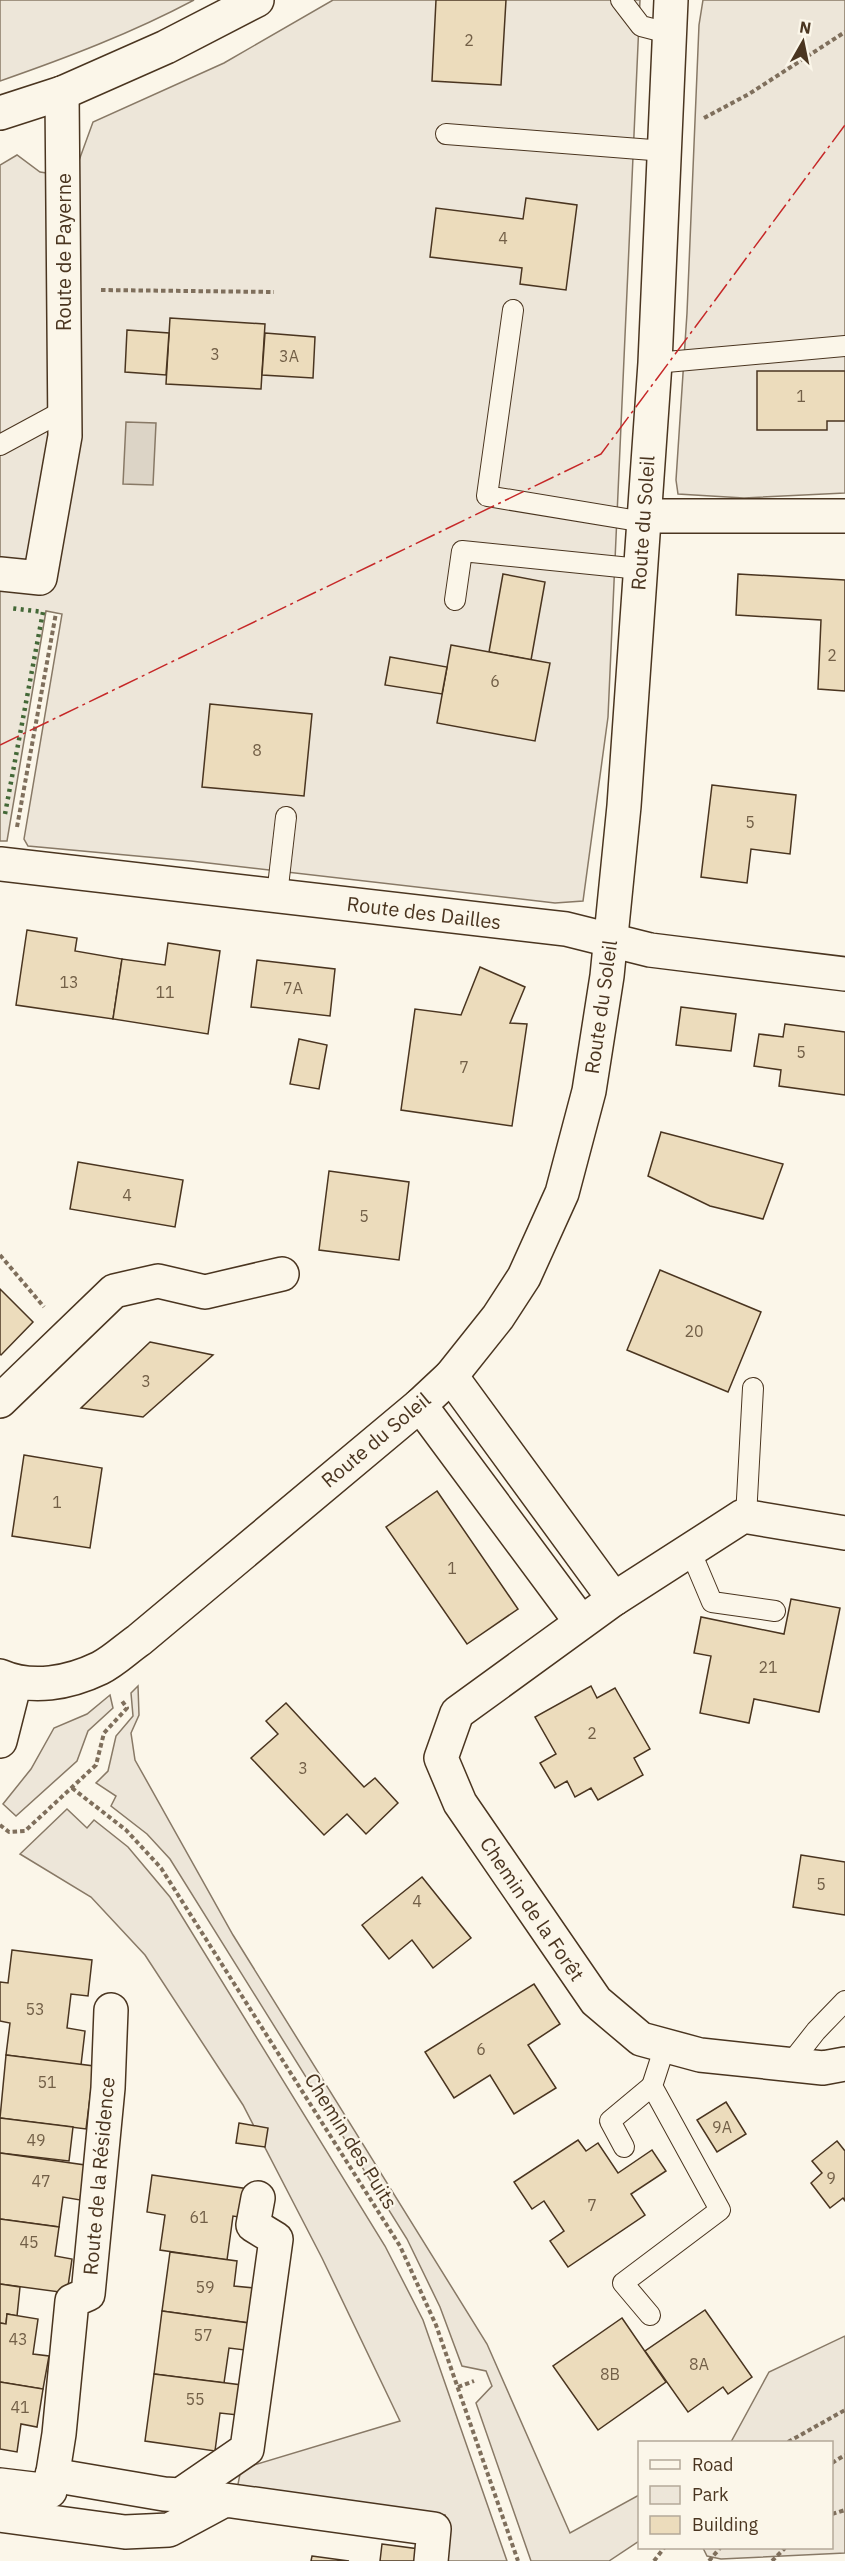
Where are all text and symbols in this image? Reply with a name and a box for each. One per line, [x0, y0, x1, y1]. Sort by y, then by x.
north arrow [773, 12, 833, 72]
text: N [798, 16, 813, 38]
house number: 2 [464, 30, 474, 50]
street label: Route de Payerne [50, 173, 77, 331]
house number: 4 [498, 228, 508, 248]
house number: 3 [210, 344, 220, 364]
house number: 3A [279, 346, 299, 366]
house number: 1 [796, 386, 806, 406]
street label: Route du Soleil [624, 455, 661, 591]
house number: 2 [827, 645, 837, 665]
house number: 6 [490, 671, 500, 691]
house number: 8 [252, 740, 262, 760]
house number: 5 [745, 812, 755, 832]
street label: Route des Dailles [345, 890, 503, 935]
street label: Route du Soleil [578, 938, 623, 1076]
house number: 13 [59, 972, 79, 992]
house number: 7A [283, 978, 303, 998]
house number: 11 [155, 982, 175, 1002]
house number: 5 [796, 1042, 806, 1062]
house number: 7 [459, 1057, 469, 1077]
house number: 4 [122, 1185, 132, 1205]
house number: 5 [359, 1206, 369, 1226]
house number: 20 [684, 1321, 704, 1341]
house number: 3 [141, 1371, 151, 1391]
street label: Route du Soleil [315, 1386, 436, 1493]
house number: 1 [52, 1492, 62, 1512]
house number: 1 [447, 1558, 457, 1578]
house number: 21 [758, 1657, 778, 1677]
house number: 2 [587, 1723, 597, 1743]
house number: 3 [298, 1758, 308, 1778]
street label: Chemin de la Forêt [474, 1831, 591, 1986]
house number: 5 [816, 1874, 826, 1894]
house number: 4 [412, 1891, 422, 1911]
house number: 53 [25, 1999, 45, 2019]
house number: 6 [476, 2039, 486, 2059]
street label: Chemin des Puits [299, 2068, 404, 2214]
house number: 51 [37, 2072, 57, 2092]
street label: Route de la Résidence [76, 2076, 121, 2276]
house number: 9A [712, 2117, 732, 2137]
house number: 49 [26, 2130, 46, 2150]
house number: 9 [826, 2168, 836, 2188]
house number: 47 [31, 2171, 51, 2191]
house number: 7 [587, 2195, 597, 2215]
house number: 61 [189, 2207, 209, 2227]
house number: 45 [19, 2232, 39, 2252]
house number: 59 [195, 2277, 215, 2297]
house number: 57 [193, 2325, 213, 2345]
house number: 43 [8, 2329, 28, 2349]
house number: 8A [689, 2354, 709, 2374]
house number: 8B [600, 2364, 620, 2384]
house number: 55 [185, 2389, 205, 2409]
house number: 41 [10, 2397, 30, 2417]
legend [638, 2441, 833, 2549]
text: Road [692, 2453, 733, 2476]
text: Park [692, 2483, 729, 2506]
text: Building [692, 2513, 759, 2536]

